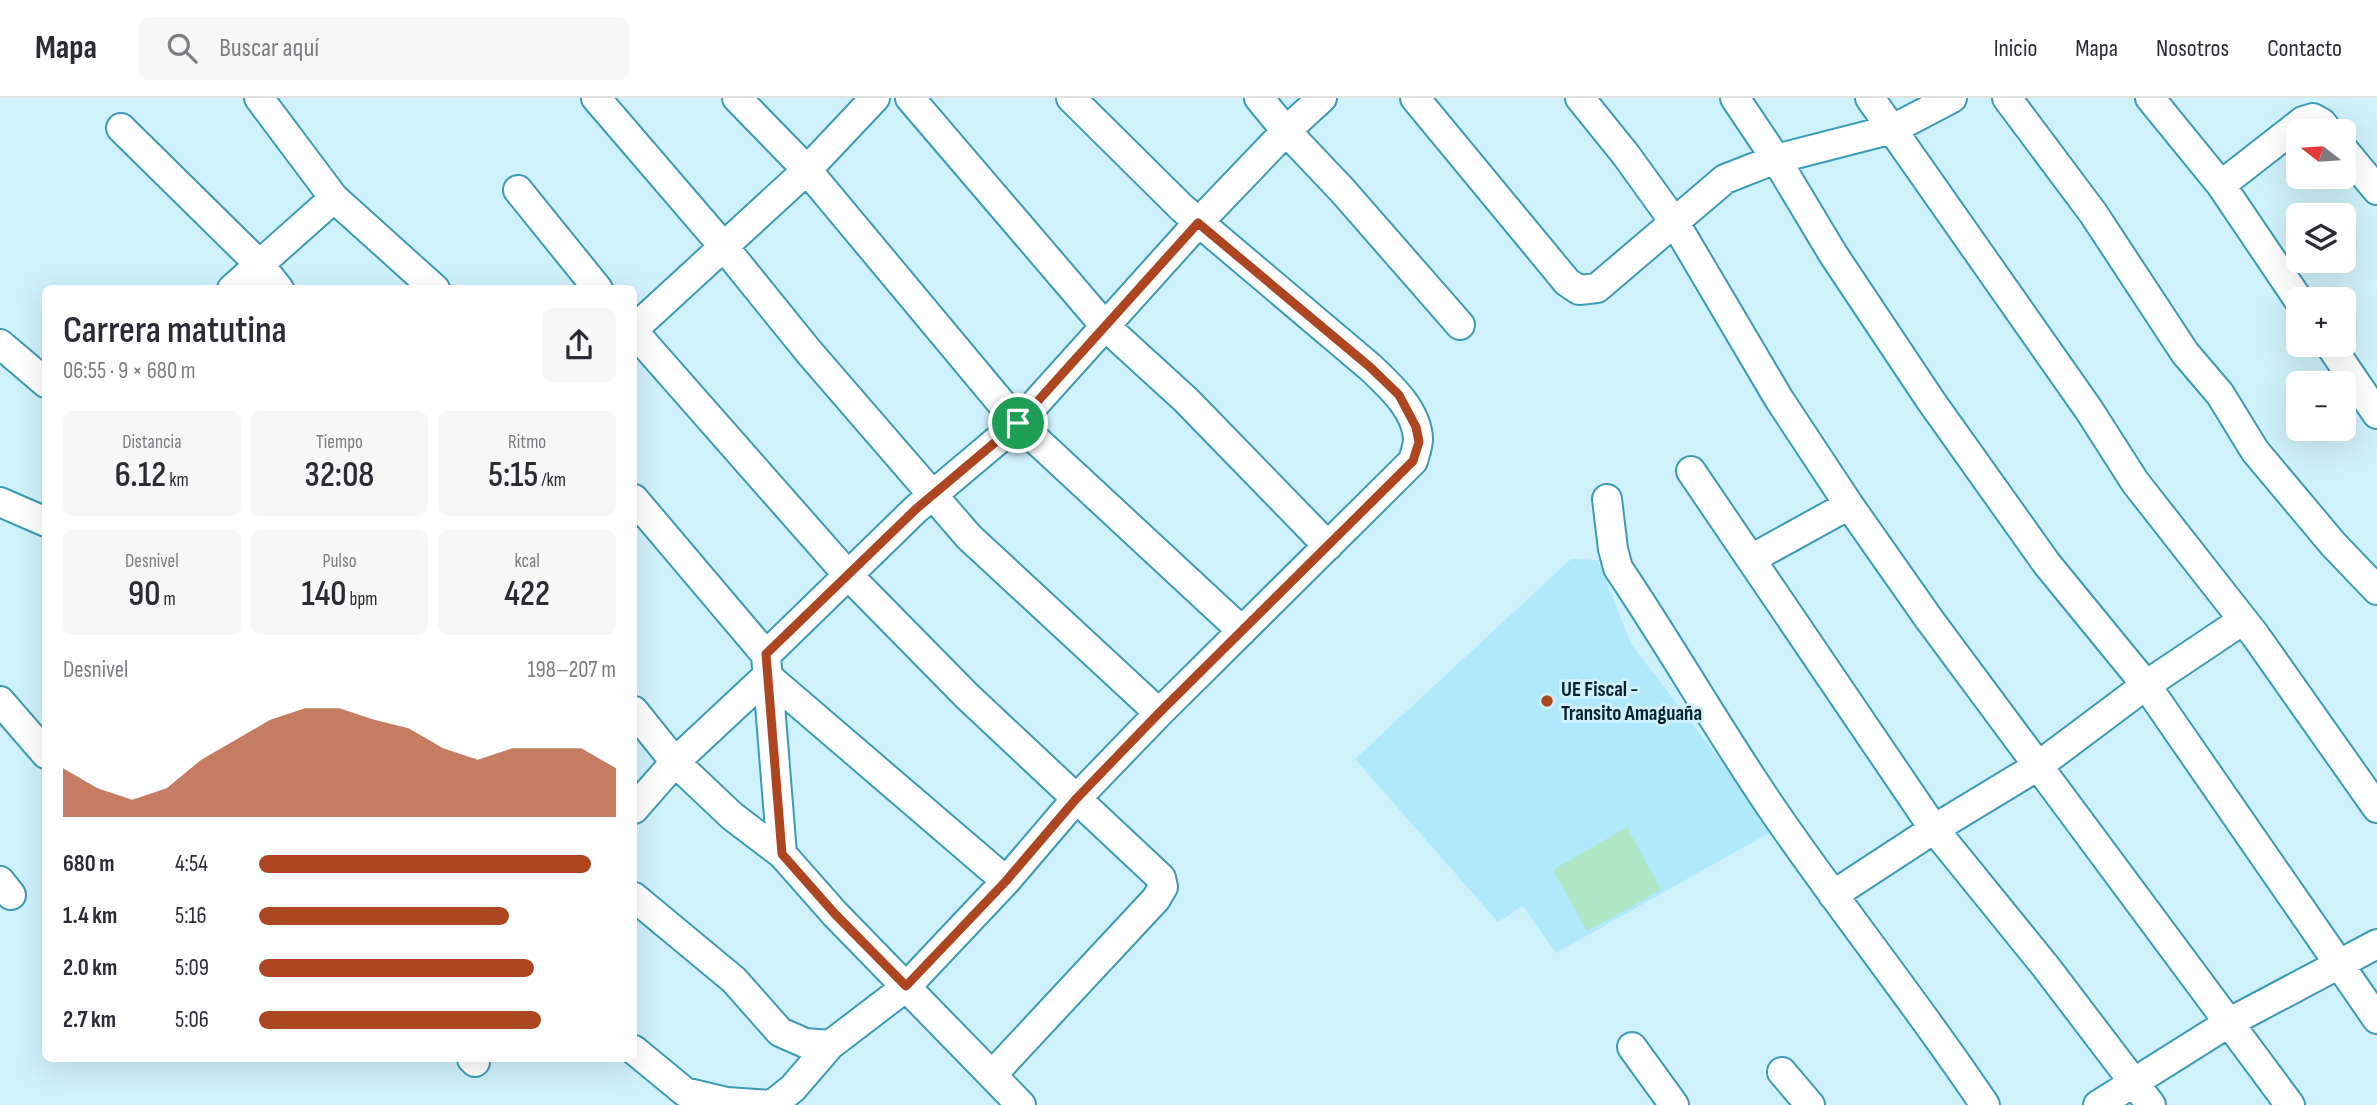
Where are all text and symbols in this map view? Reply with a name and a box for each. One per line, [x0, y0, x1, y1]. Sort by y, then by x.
search box [139, 17, 629, 80]
text: Mapa [35, 28, 97, 68]
icon: search [163, 29, 201, 67]
text: Buscar aquí [219, 33, 319, 64]
text: Inicio [1994, 34, 2037, 63]
text: Mapa [2075, 34, 2118, 63]
text: Nosotros [2156, 34, 2229, 63]
text: Contacto [2267, 34, 2342, 63]
north arrow [2286, 119, 2356, 189]
map controls [2286, 119, 2356, 441]
button: layers [2286, 203, 2356, 273]
button: + [2286, 287, 2356, 357]
text: Carrera matutina [63, 308, 287, 353]
button: share [542, 308, 616, 382]
text: 06:55 · 9 × 680 m [63, 357, 196, 385]
button: − [2286, 371, 2356, 441]
pin [988, 393, 1048, 453]
icon: arrive [999, 404, 1037, 442]
text: Distancia [122, 431, 181, 454]
text: Tiempo [316, 431, 363, 454]
text: Ritmo [508, 431, 546, 454]
text: 6.12 [115, 454, 166, 497]
text: 32:08 [305, 454, 374, 497]
text: 5:15 [488, 454, 538, 497]
text: km [166, 469, 189, 492]
text: /km [538, 469, 566, 492]
text: Desnivel [125, 550, 179, 573]
text: Pulso [322, 550, 357, 573]
text: kcal [515, 550, 540, 573]
text: 90 [128, 573, 160, 616]
text: 140 [301, 573, 347, 616]
text: 422 [504, 573, 550, 616]
text: m [160, 588, 176, 611]
text: bpm [347, 588, 378, 611]
text: Desnivel [63, 656, 128, 684]
text: 198–207 m [528, 656, 616, 684]
place label: UE Fiscal - Transito Amaguaña [1561, 677, 1702, 726]
marker: UE Fiscal - Transito Amaguaña [1539, 693, 1555, 709]
text: 680 m [63, 850, 114, 878]
text: 4:54 [175, 850, 208, 878]
text: 1.4 km [63, 902, 117, 930]
text: 5:16 [175, 902, 207, 930]
text: 2.0 km [63, 954, 117, 982]
text: 5:09 [175, 954, 209, 982]
text: 2.7 km [63, 1006, 116, 1034]
text: 5:06 [175, 1006, 209, 1034]

